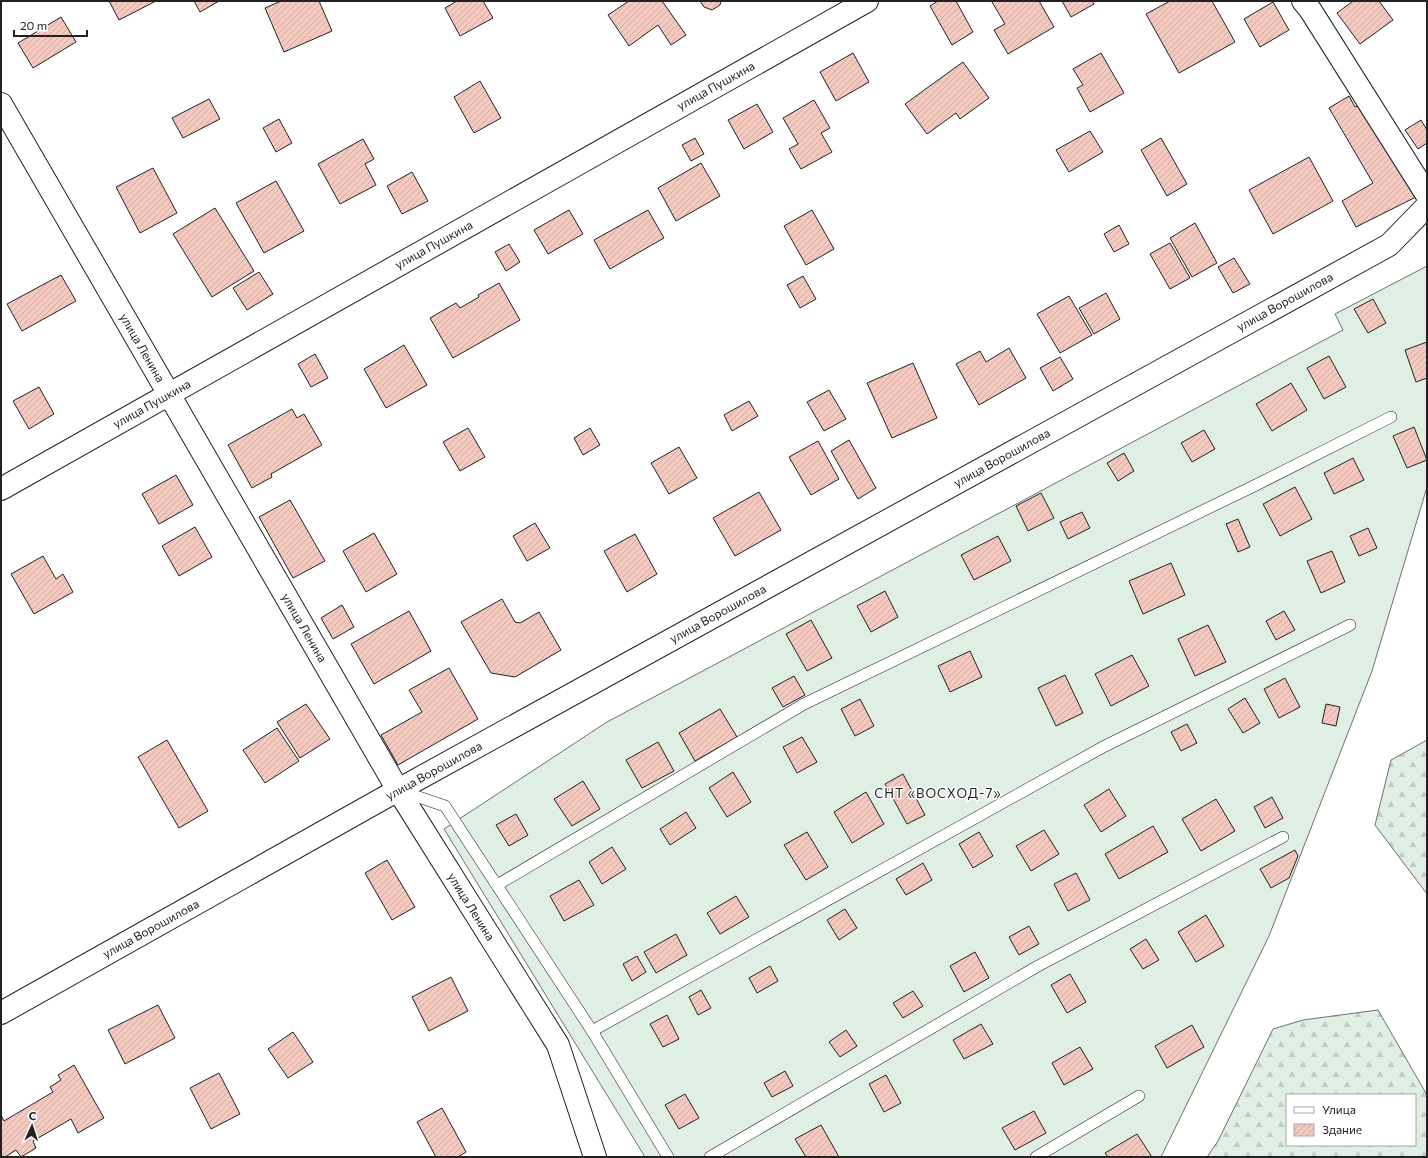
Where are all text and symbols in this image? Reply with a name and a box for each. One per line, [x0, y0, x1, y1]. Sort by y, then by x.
scale bar [14, 12, 87, 38]
text: 20 m [20, 18, 47, 32]
street label: улица Пушкина [674, 58, 757, 112]
street label: улица Пушкина [392, 217, 475, 271]
street label: улица Ворошилова [1234, 269, 1335, 333]
street label: улица Ленина [117, 311, 168, 384]
street label: улица Пушкина [110, 376, 193, 430]
street label: улица Ворошилова [951, 425, 1052, 489]
street label: улица Ворошилова [667, 581, 768, 645]
street label: улица Ленина [279, 591, 330, 664]
street label: улица Ворошилова [383, 738, 484, 802]
district label: СНТ «ВОСХОД-7» [874, 785, 1002, 801]
street label: улица Ленина [445, 870, 498, 943]
street label: улица Ворошилова [100, 896, 201, 960]
legend [1286, 1094, 1416, 1146]
text: Улица [1322, 1102, 1356, 1116]
north arrow [12, 1106, 52, 1146]
text: С [28, 1109, 37, 1122]
text: Здание [1322, 1122, 1362, 1136]

